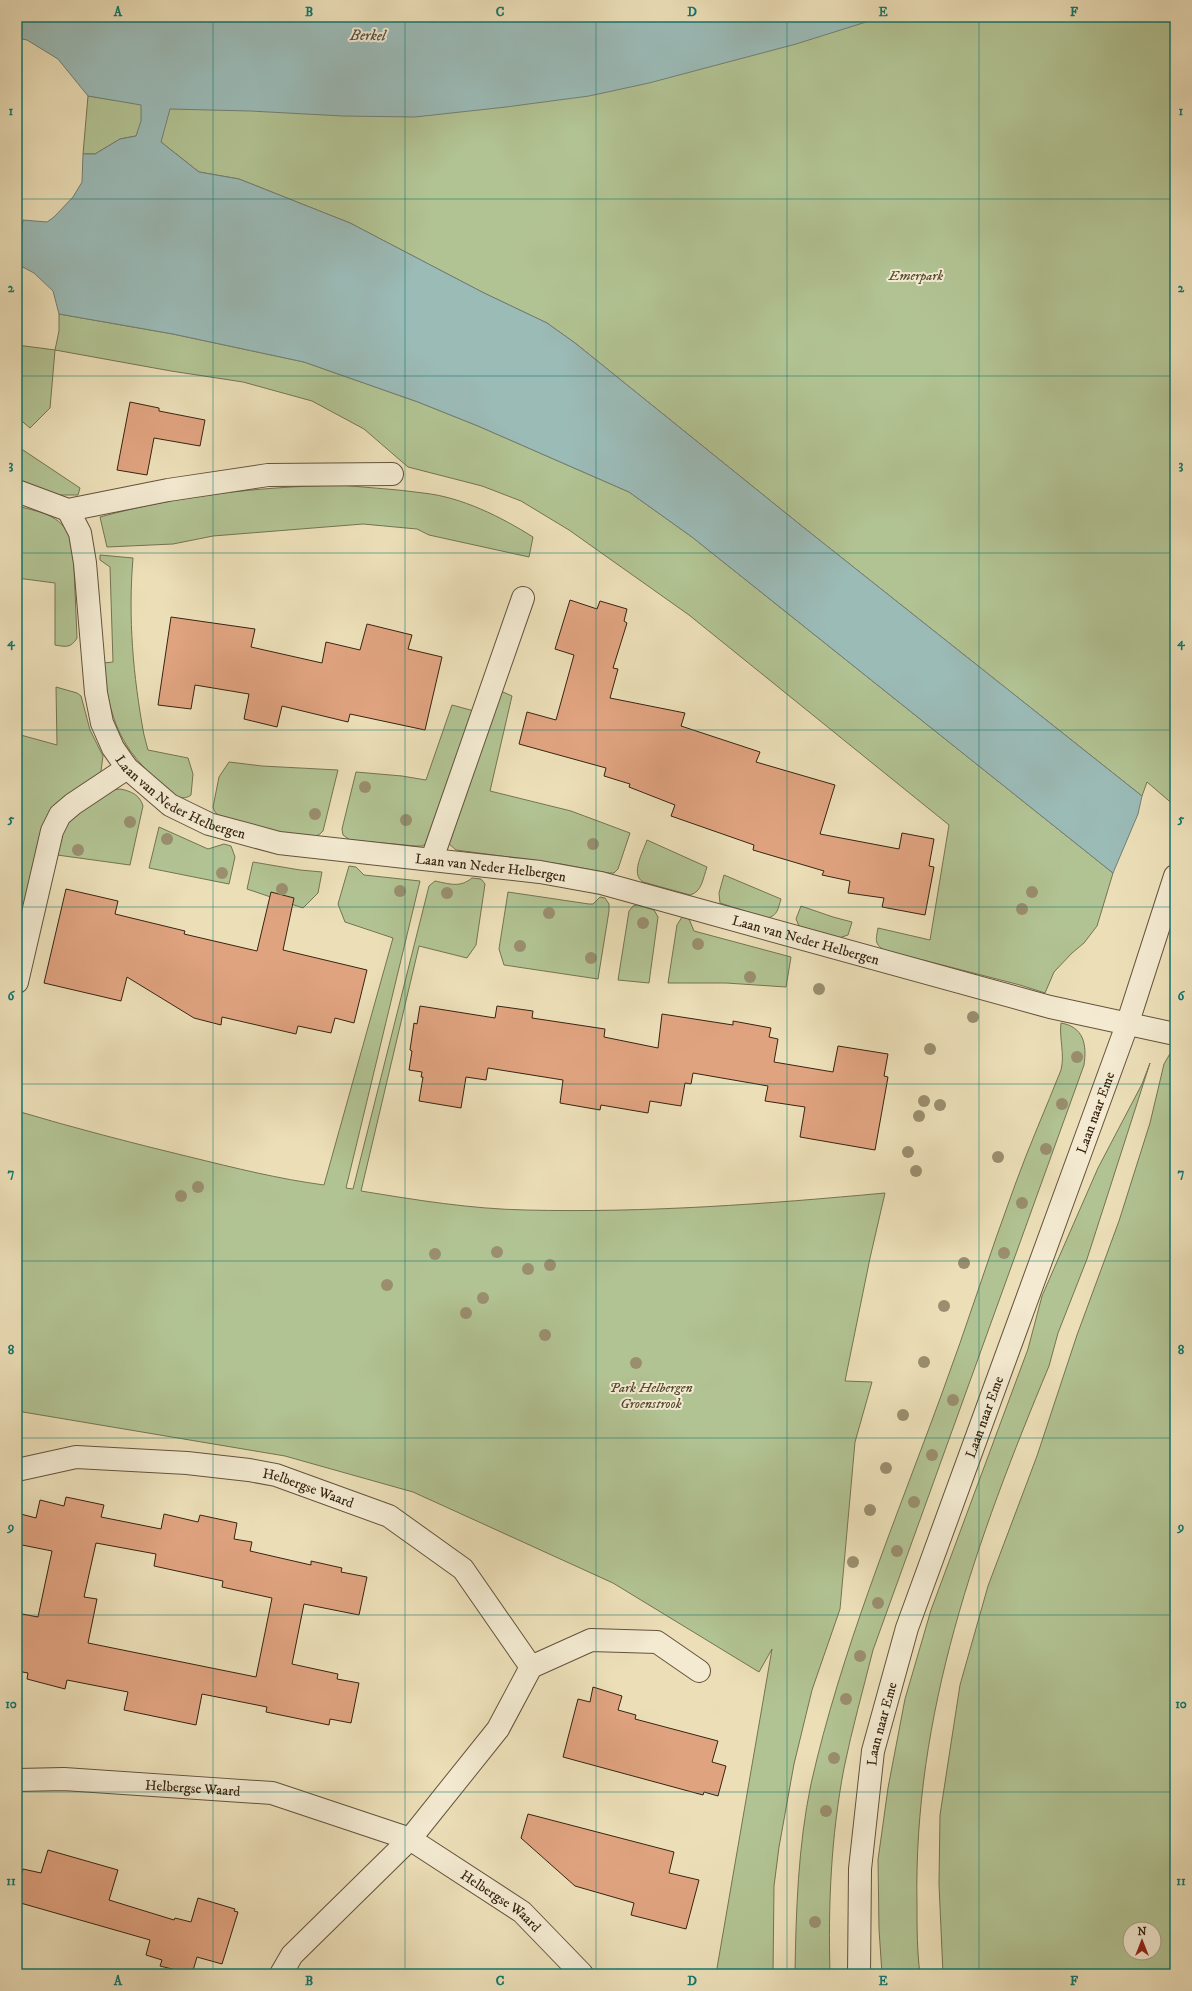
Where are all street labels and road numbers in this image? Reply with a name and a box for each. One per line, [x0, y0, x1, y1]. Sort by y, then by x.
street label: Laan van Neder Helbergen [111, 752, 248, 844]
street label: Laan van Neder Helbergen [414, 850, 568, 887]
street label: Laan van Neder Helbergen [730, 912, 882, 970]
street label: Laan naar Eme [1073, 1069, 1119, 1156]
street label: Laan naar Eme [962, 1374, 1008, 1461]
street label: Helbergse Waard [261, 1465, 356, 1512]
street label: Laan naar Eme [863, 1680, 902, 1767]
street label: Helbergse Waard [144, 1776, 241, 1801]
street label: Helbergse Waard [457, 1866, 545, 1936]

